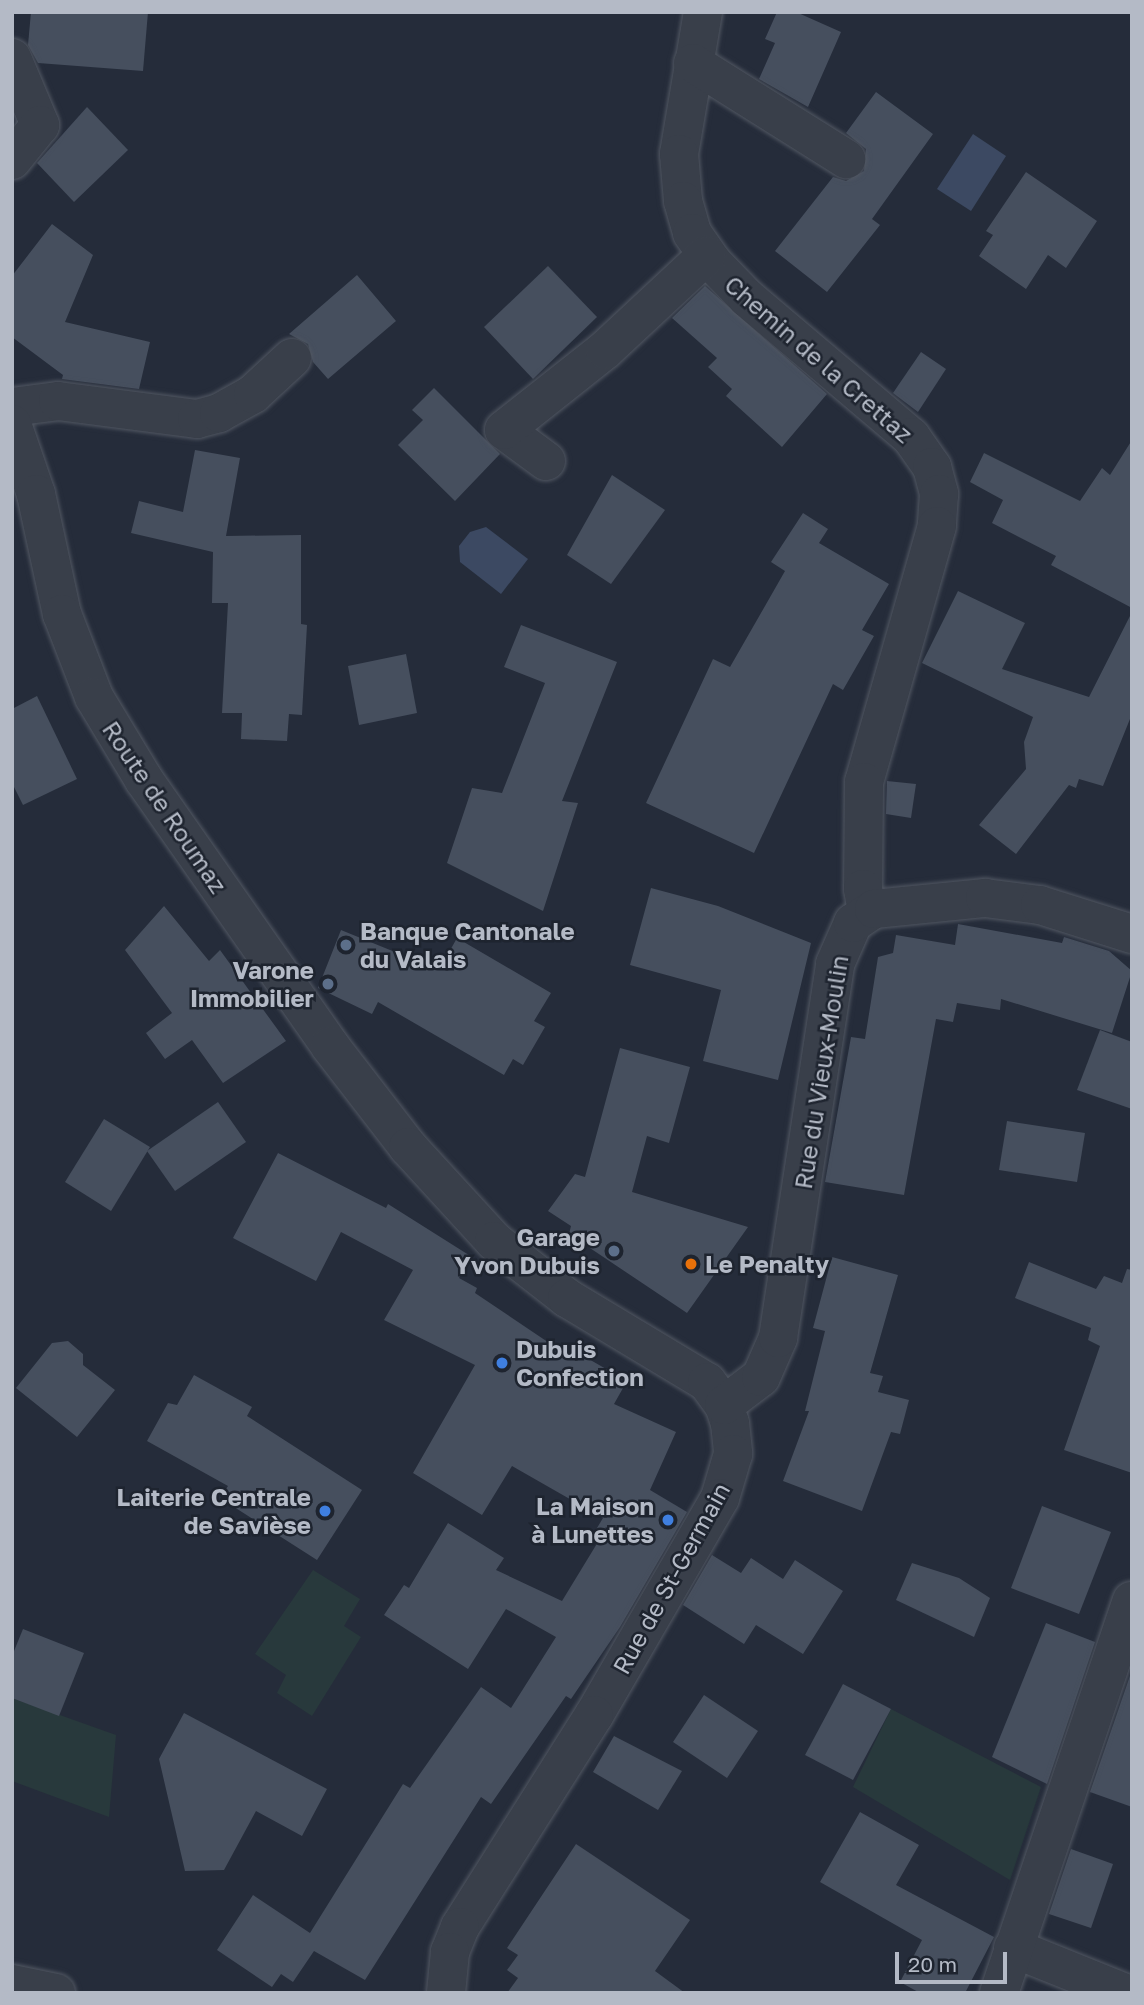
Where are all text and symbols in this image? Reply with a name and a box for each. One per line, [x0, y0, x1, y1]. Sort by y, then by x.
street label: Chemin de la Crettaz [719, 270, 919, 448]
street label: Route de Roumaz [97, 716, 233, 898]
place label: Banque Cantonale du Valais [360, 917, 575, 973]
marker: Banque Cantonale du Valais [338, 937, 354, 953]
street label: Rue du Vieux-Moulin [788, 953, 854, 1191]
place label: Varone Immobilier [190, 956, 314, 1012]
marker: Varone Immobilier [320, 976, 336, 992]
place label: Garage Yvon Dubuis [454, 1223, 600, 1279]
marker: Garage Yvon Dubuis [606, 1243, 622, 1259]
place label: Le Penalty [705, 1250, 829, 1278]
marker: Le Penalty [683, 1256, 699, 1272]
place label: Dubuis Confection [516, 1335, 644, 1391]
marker: Dubuis Confection [494, 1355, 510, 1371]
street label: Rue de St-Germain [606, 1477, 736, 1679]
place label: Laiterie Centrale de Savièse [116, 1483, 311, 1539]
place label: La Maison à Lunettes [531, 1492, 654, 1548]
marker: Laiterie Centrale de Savièse [317, 1503, 333, 1519]
marker: La Maison à Lunettes [660, 1512, 676, 1528]
scale bar [899, 1938, 1011, 1982]
text: 20 m [908, 1951, 957, 1977]

